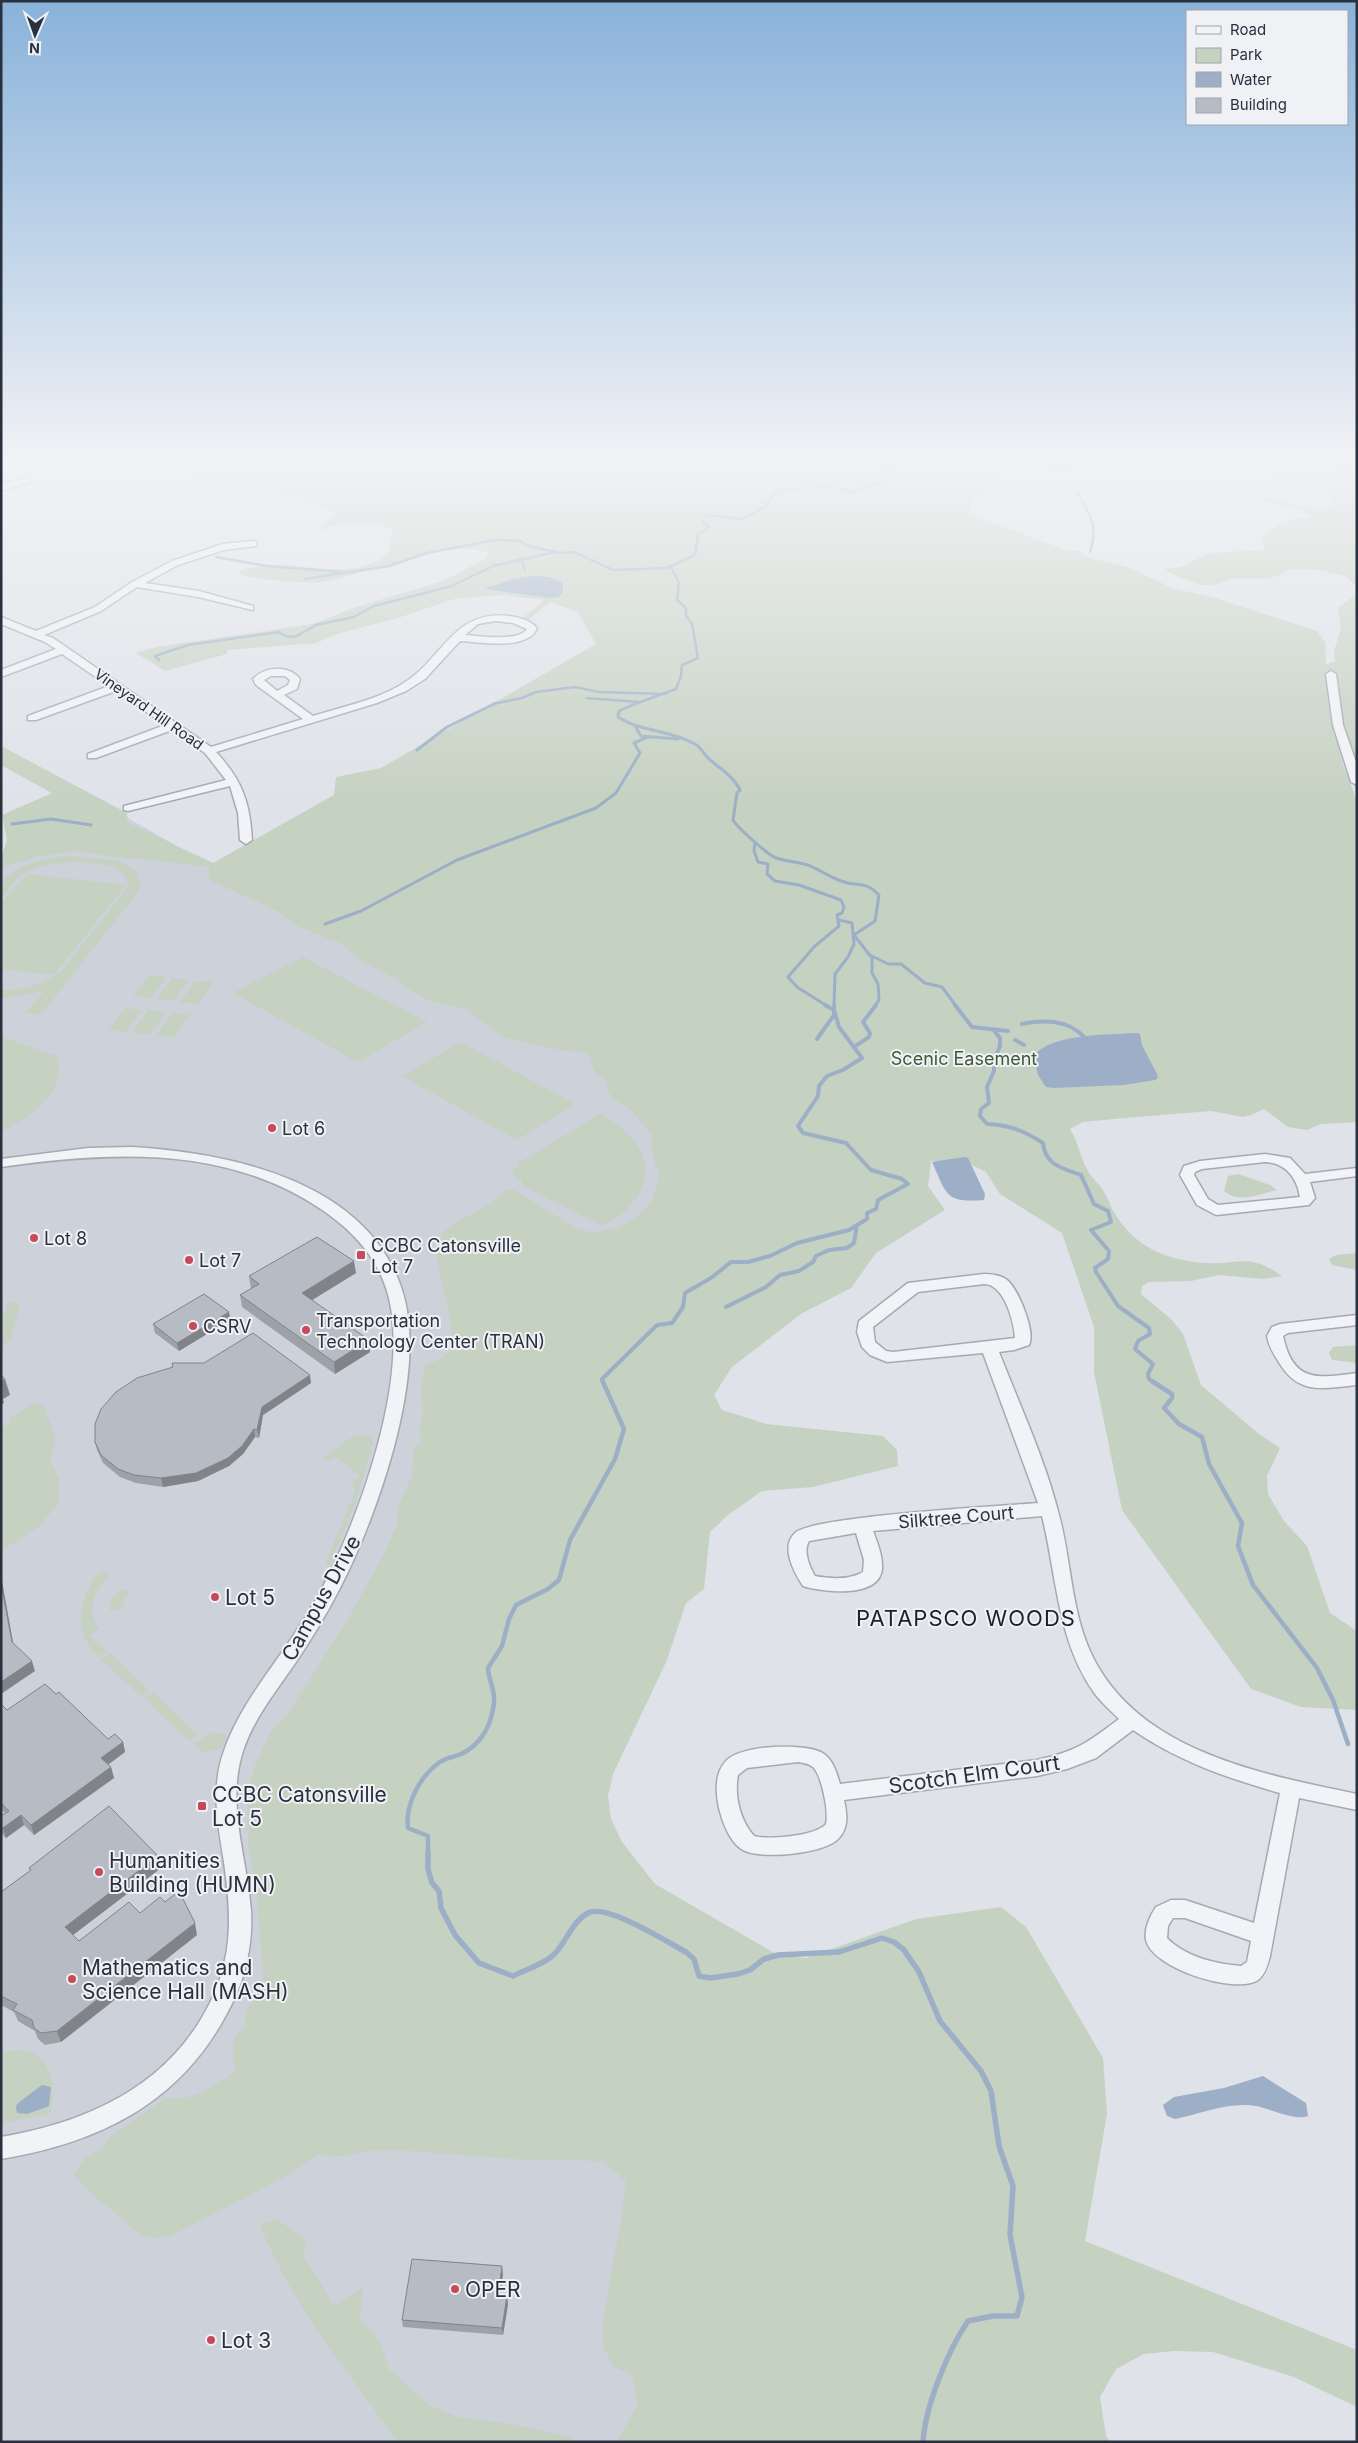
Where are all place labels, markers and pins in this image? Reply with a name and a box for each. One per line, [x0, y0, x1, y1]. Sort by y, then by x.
place label: Lot 6 [282, 1118, 325, 1139]
marker: Lot 6 [266, 1122, 278, 1134]
place label: Lot 8 [44, 1228, 87, 1249]
marker: Lot 8 [28, 1232, 40, 1244]
place label: CCBC Catonsville Lot 7 [371, 1235, 521, 1277]
marker: CCBC Catonsville Lot 7 [355, 1249, 367, 1261]
place label: Lot 7 [199, 1250, 241, 1271]
marker: Lot 7 [183, 1254, 195, 1266]
place label: Transportation Technology Center (TRAN) [316, 1310, 545, 1352]
place label: CSRV [203, 1316, 251, 1337]
marker: CSRV [187, 1320, 199, 1332]
marker: Transportation Technology Center (TRAN) [300, 1324, 312, 1336]
place label: Lot 5 [225, 1585, 275, 1610]
marker: Lot 5 [209, 1591, 221, 1603]
place label: CCBC Catonsville Lot 5 [212, 1782, 387, 1831]
marker: CCBC Catonsville Lot 5 [196, 1800, 208, 1812]
place label: Humanities Building (HUMN) [109, 1848, 276, 1897]
marker: Humanities Building (HUMN) [93, 1866, 105, 1878]
place label: Mathematics and Science Hall (MASH) [82, 1955, 289, 2004]
marker: Mathematics and Science Hall (MASH) [66, 1973, 78, 1985]
place label: OPER [465, 2277, 521, 2302]
marker: OPER [449, 2283, 461, 2295]
place label: Lot 3 [221, 2328, 271, 2353]
marker: Lot 3 [205, 2334, 217, 2346]

